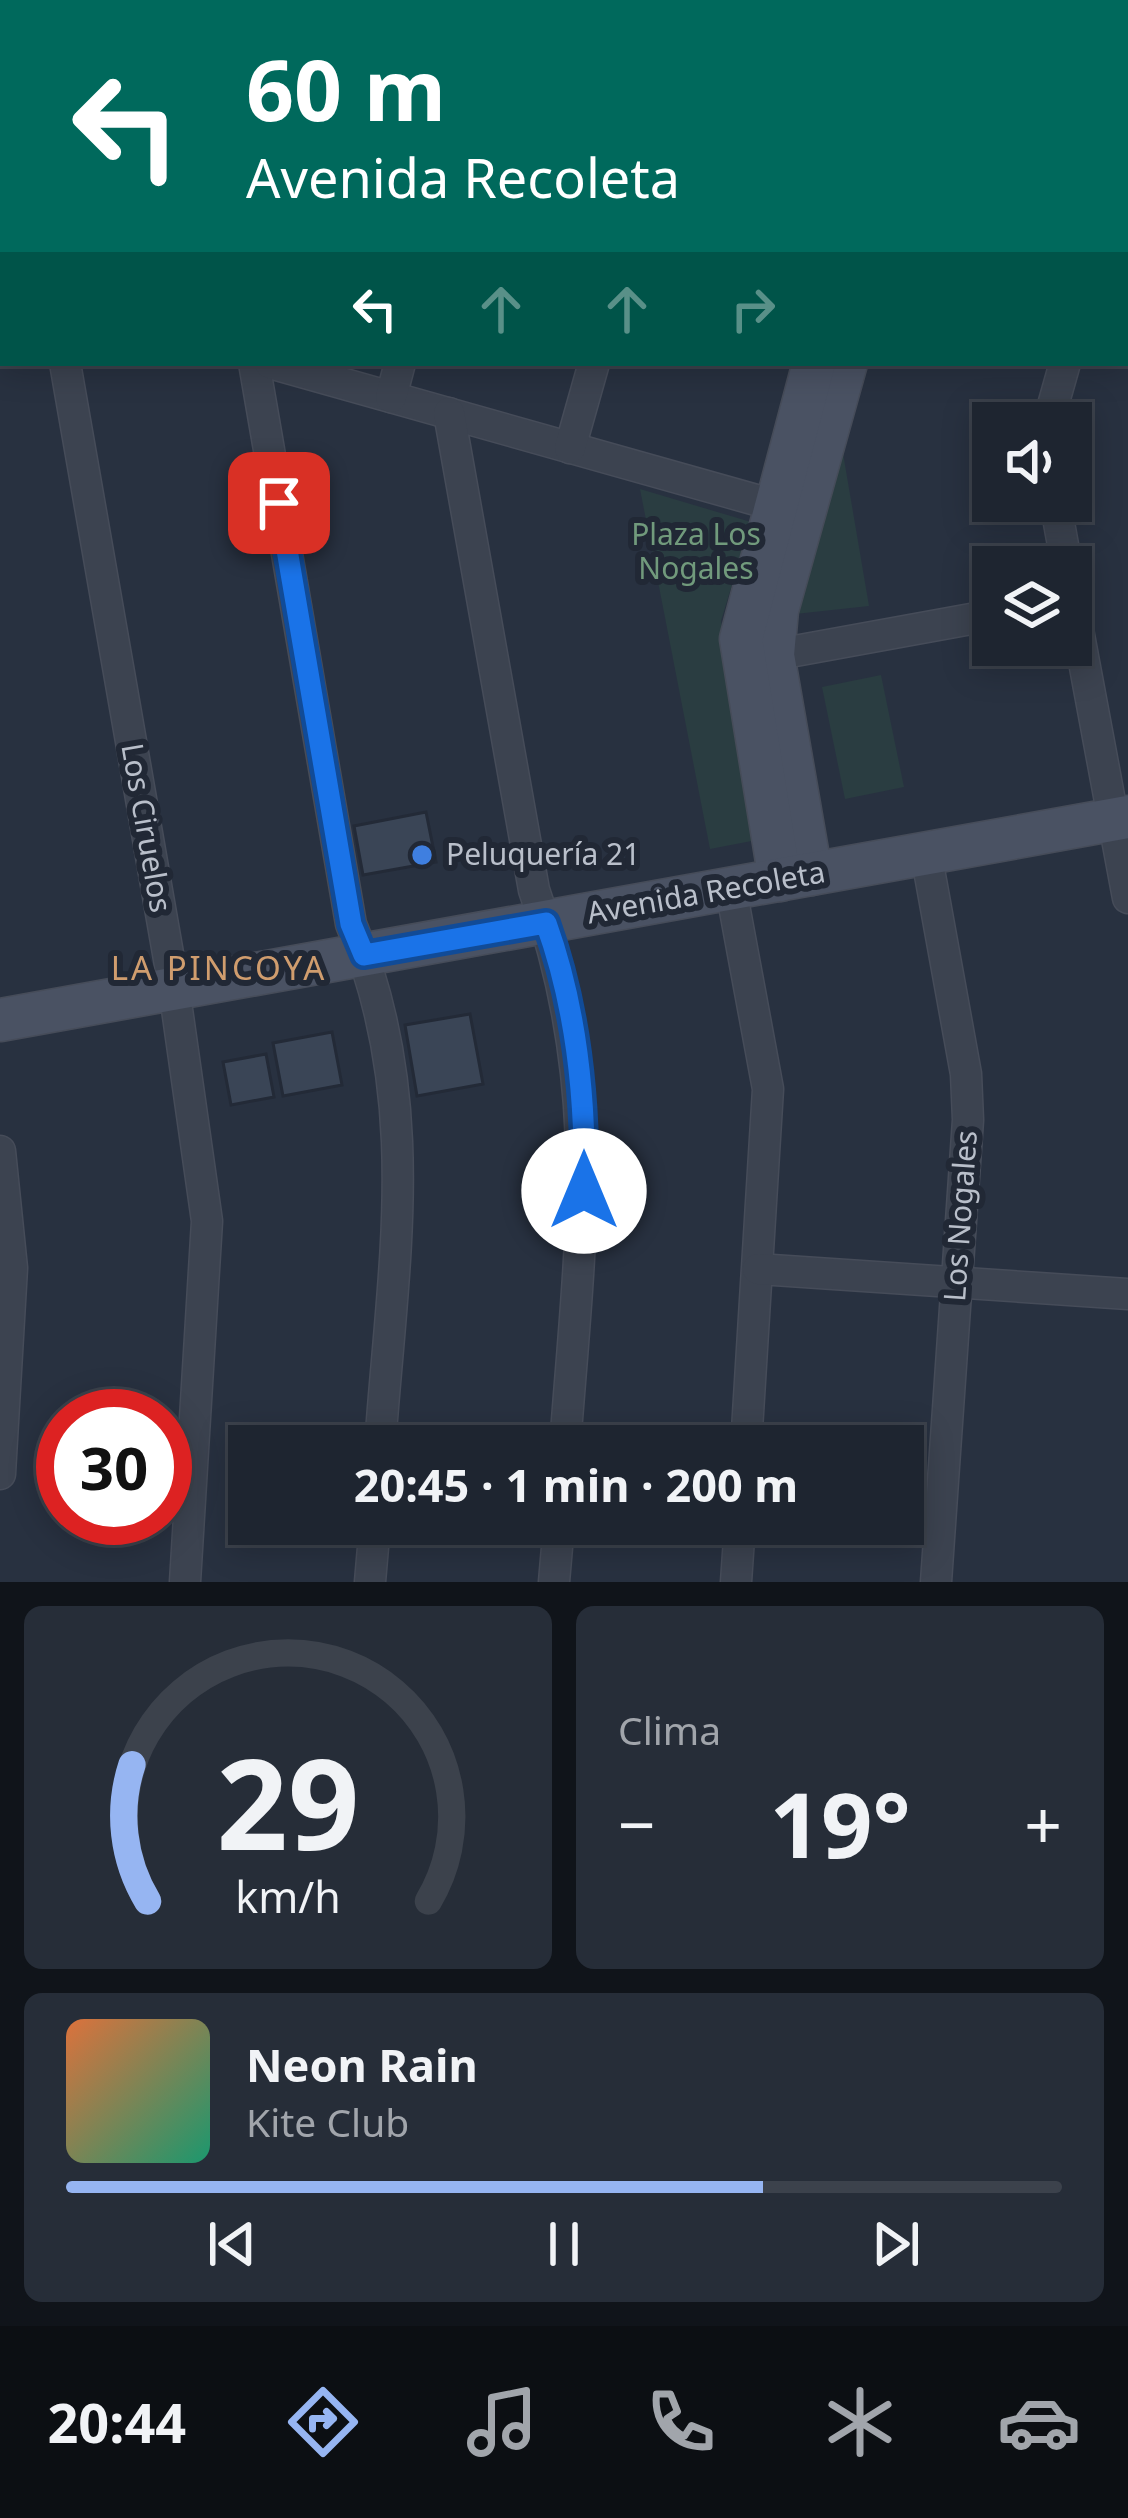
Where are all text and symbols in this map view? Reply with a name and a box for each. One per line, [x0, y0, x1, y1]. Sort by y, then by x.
text: 60 m [246, 31, 446, 146]
icon: left [48, 48, 204, 204]
text: Avenida Recoleta [246, 140, 680, 214]
icon: left [342, 276, 408, 342]
icon: ahead [468, 276, 534, 342]
icon: ahead [594, 276, 660, 342]
icon: right [720, 276, 786, 342]
map controls [972, 402, 1092, 666]
button: sound [972, 402, 1092, 522]
pin [228, 452, 330, 554]
icon: arrive [246, 470, 312, 536]
park label: Plaza Los Nogales [631, 513, 761, 588]
button: layers [972, 546, 1092, 666]
street label: Los Ciruelos [112, 740, 183, 915]
place label: Peluquería 21 [446, 833, 640, 874]
marker: Peluquería 21 [409, 842, 435, 868]
street label: Avenida Recoleta [583, 850, 828, 933]
district label: LA PINCOYA [111, 945, 327, 990]
position arrow [521, 1128, 647, 1254]
street label: Los Nogales [933, 1129, 986, 1303]
speed limit sign: 30 [36, 1389, 192, 1545]
text: 20:45 · 1 min · 200 m [354, 1454, 798, 1515]
text: Clima [618, 1703, 721, 1756]
text: 29 [217, 1717, 359, 1887]
text: 19° [769, 1762, 911, 1884]
text: − [618, 1778, 656, 1868]
text: + [1024, 1778, 1062, 1868]
text: km/h [235, 1866, 341, 1925]
text: Neon Rain [246, 2034, 478, 2095]
text: Kite Club [246, 2095, 409, 2148]
icon: previous [199, 2211, 265, 2277]
icon: pause [531, 2211, 597, 2277]
icon: next [863, 2211, 929, 2277]
icon: directions [281, 2380, 365, 2464]
icon: music [460, 2380, 544, 2464]
icon: phone [639, 2380, 723, 2464]
icon: climate [818, 2380, 902, 2464]
icon: car [997, 2380, 1081, 2464]
text: 20:44 [47, 2385, 186, 2459]

